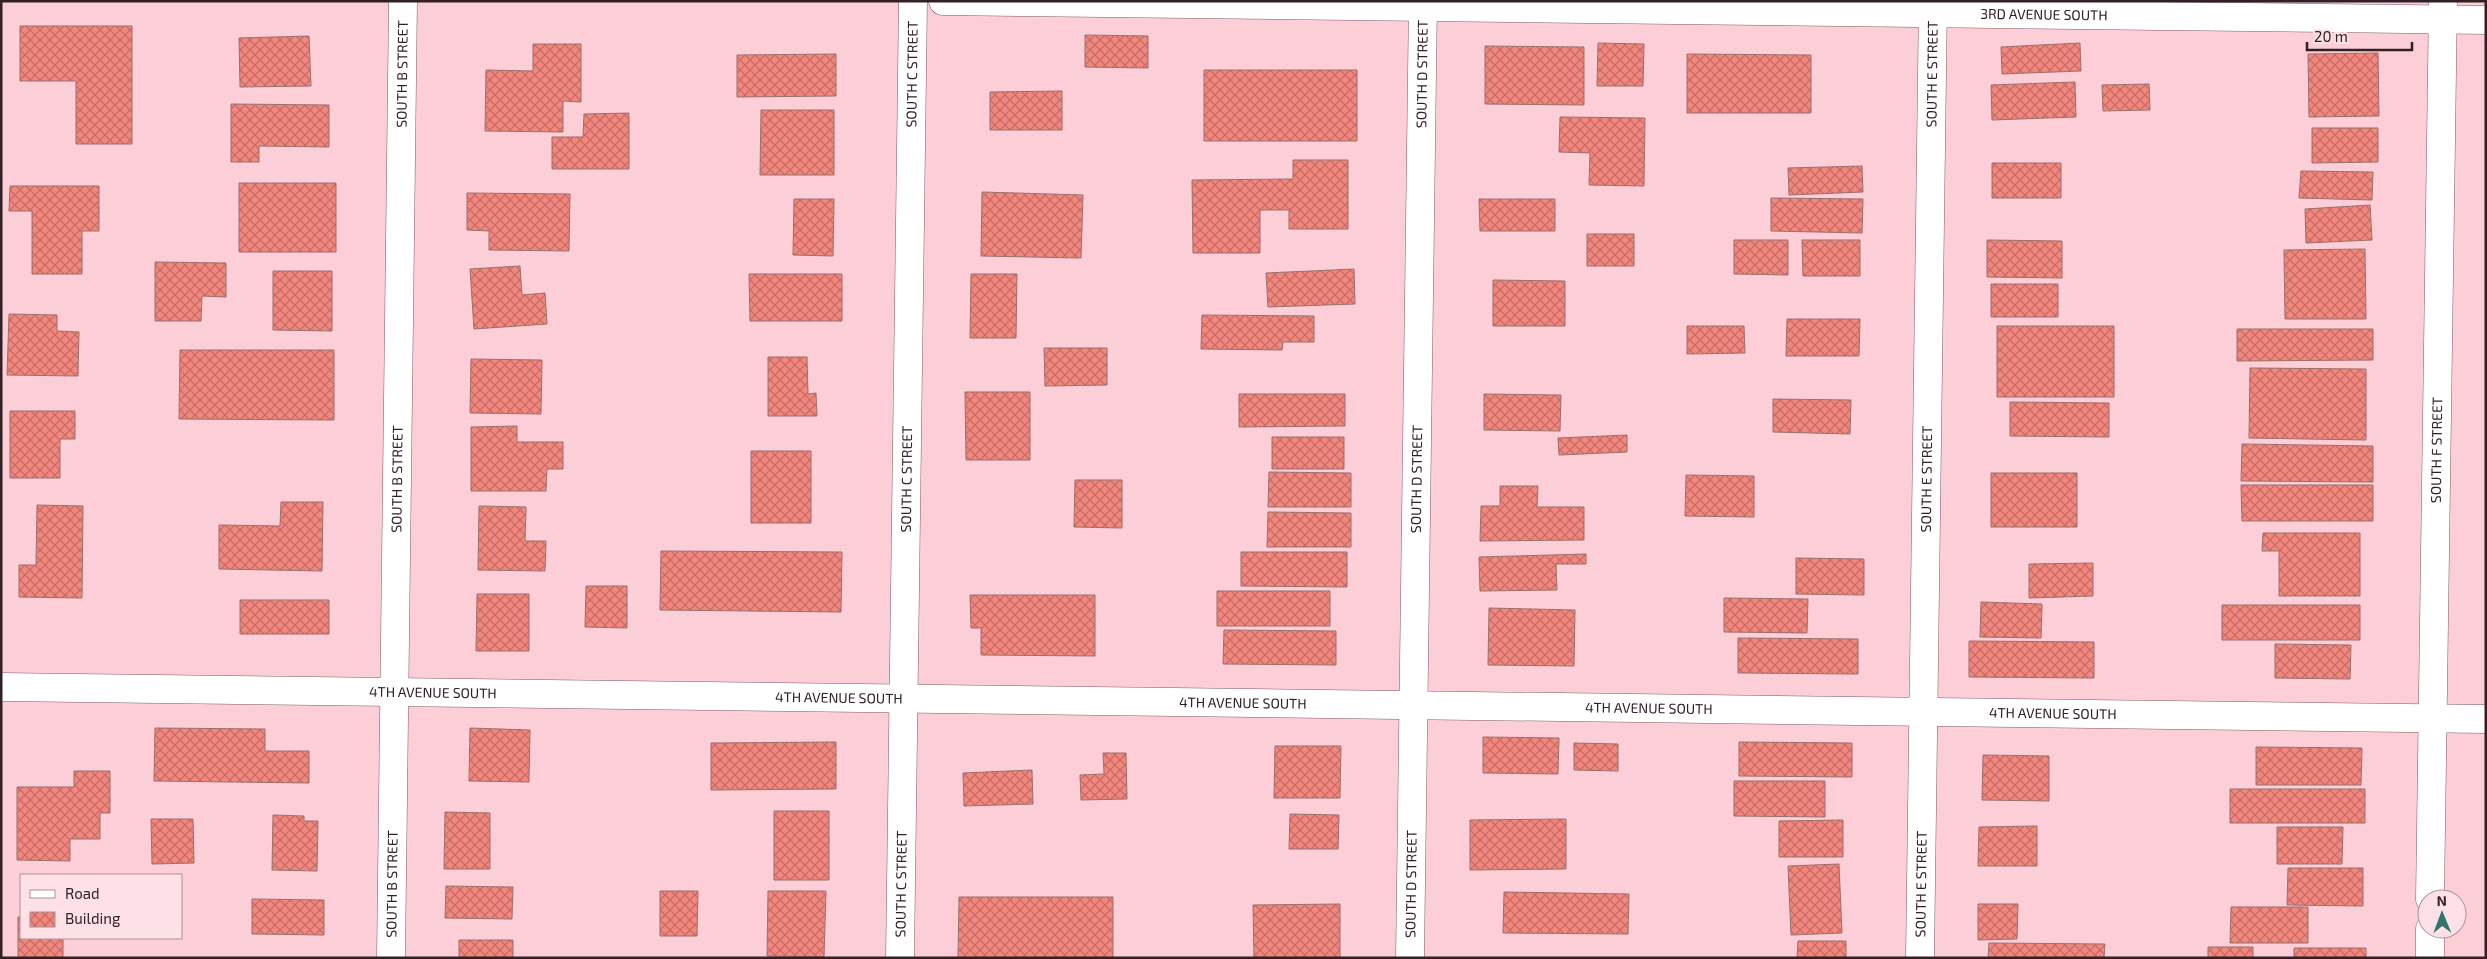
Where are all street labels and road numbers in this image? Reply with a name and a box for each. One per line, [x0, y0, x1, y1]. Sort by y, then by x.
street label: 3RD AVENUE SOUTH [1980, 5, 2108, 23]
street label: SOUTH B STREET [392, 20, 411, 128]
street label: SOUTH D STREET [1412, 20, 1431, 128]
street label: SOUTH C STREET [902, 21, 921, 128]
street label: SOUTH E STREET [1922, 21, 1941, 127]
street label: SOUTH F STREET [2427, 397, 2445, 503]
street label: SOUTH B STREET [387, 425, 406, 533]
street label: SOUTH D STREET [1407, 425, 1425, 533]
street label: SOUTH C STREET [897, 426, 915, 533]
street label: SOUTH E STREET [1917, 426, 1935, 532]
street label: 4TH AVENUE SOUTH [369, 683, 497, 701]
street label: 4TH AVENUE SOUTH [775, 688, 903, 707]
street label: 4TH AVENUE SOUTH [1179, 693, 1307, 712]
street label: 4TH AVENUE SOUTH [1585, 698, 1713, 717]
street label: 4TH AVENUE SOUTH [1989, 704, 2117, 722]
street label: SOUTH B STREET [382, 830, 401, 938]
street label: SOUTH D STREET [1401, 830, 1420, 938]
street label: SOUTH C STREET [891, 831, 910, 937]
street label: SOUTH E STREET [1911, 831, 1930, 937]

